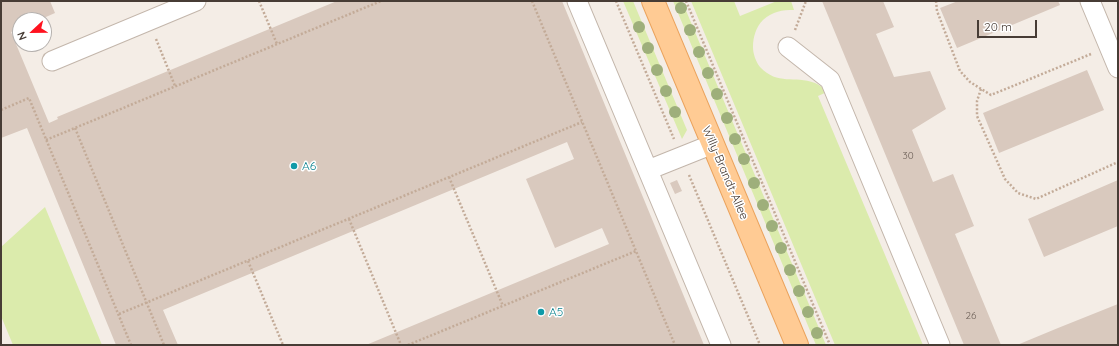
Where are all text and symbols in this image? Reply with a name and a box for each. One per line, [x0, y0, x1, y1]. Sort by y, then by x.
north arrow [12, 12, 52, 52]
scale bar [979, 12, 1039, 38]
text: 20 m [984, 19, 1012, 34]
text: N [14, 30, 30, 42]
street label: Willy-Brandt-Allee [699, 124, 751, 222]
house number: 30 [902, 150, 914, 162]
place label: A6 [302, 159, 316, 173]
marker: A6 [289, 161, 299, 171]
place label: A5 [549, 305, 563, 319]
marker: A5 [536, 307, 546, 317]
house number: 26 [966, 310, 976, 322]

